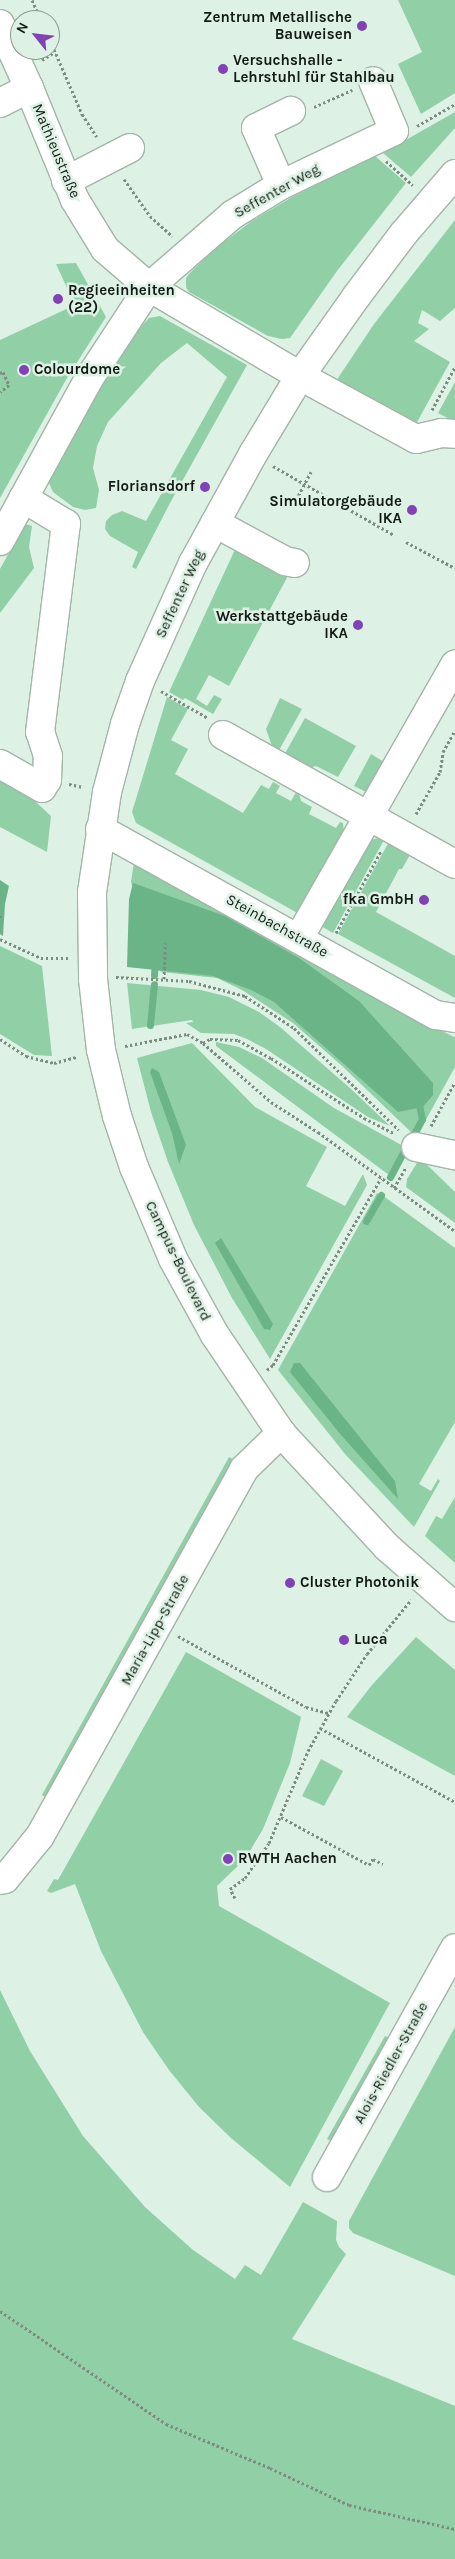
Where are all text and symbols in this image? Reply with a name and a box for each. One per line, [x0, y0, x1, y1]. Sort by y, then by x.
place label: Zentrum Metallische Bauweisen [203, 8, 352, 43]
north arrow [10, 10, 60, 60]
text: N [12, 19, 32, 36]
marker: Zentrum Metallische Bauweisen [356, 20, 368, 32]
place label: Versuchshalle - Lehrstuhl für Stahlbau [233, 51, 395, 86]
marker: Versuchshalle - Lehrstuhl für Stahlbau [217, 63, 229, 75]
street label: Mathieustraße [28, 101, 84, 201]
street label: Seffenter Weg [231, 160, 323, 222]
place label: Regieeinheiten (22) [68, 281, 175, 316]
marker: Regieeinheiten (22) [52, 293, 64, 305]
place label: Colourdome [34, 361, 120, 379]
marker: Colourdome [18, 364, 30, 376]
place label: Floriansdorf [108, 478, 195, 496]
marker: Floriansdorf [199, 481, 211, 493]
place label: Simulatorgebäude IKA [269, 492, 402, 527]
marker: Simulatorgebäude IKA [406, 504, 418, 516]
street label: Seffenter Weg [152, 547, 208, 641]
place label: Werkstattgebäude IKA [216, 607, 348, 642]
marker: Werkstattgebäude IKA [352, 619, 364, 631]
street label: Steinbachstraße [223, 890, 331, 962]
place label: fka GmbH [343, 891, 414, 909]
marker: fka GmbH [418, 894, 430, 906]
street label: Campus-Boulevard [141, 1198, 215, 1324]
street label: Maria-Lipp-Straße [117, 1571, 193, 1689]
place label: Cluster Photonik [300, 1574, 419, 1592]
marker: Cluster Photonik [284, 1577, 296, 1589]
place label: Luca [354, 1631, 388, 1649]
marker: Luca [338, 1634, 350, 1646]
place label: RWTH Aachen [238, 1850, 337, 1868]
marker: RWTH Aachen [222, 1853, 234, 1865]
street label: Alois-Riedler-Straße [350, 1999, 432, 2127]

